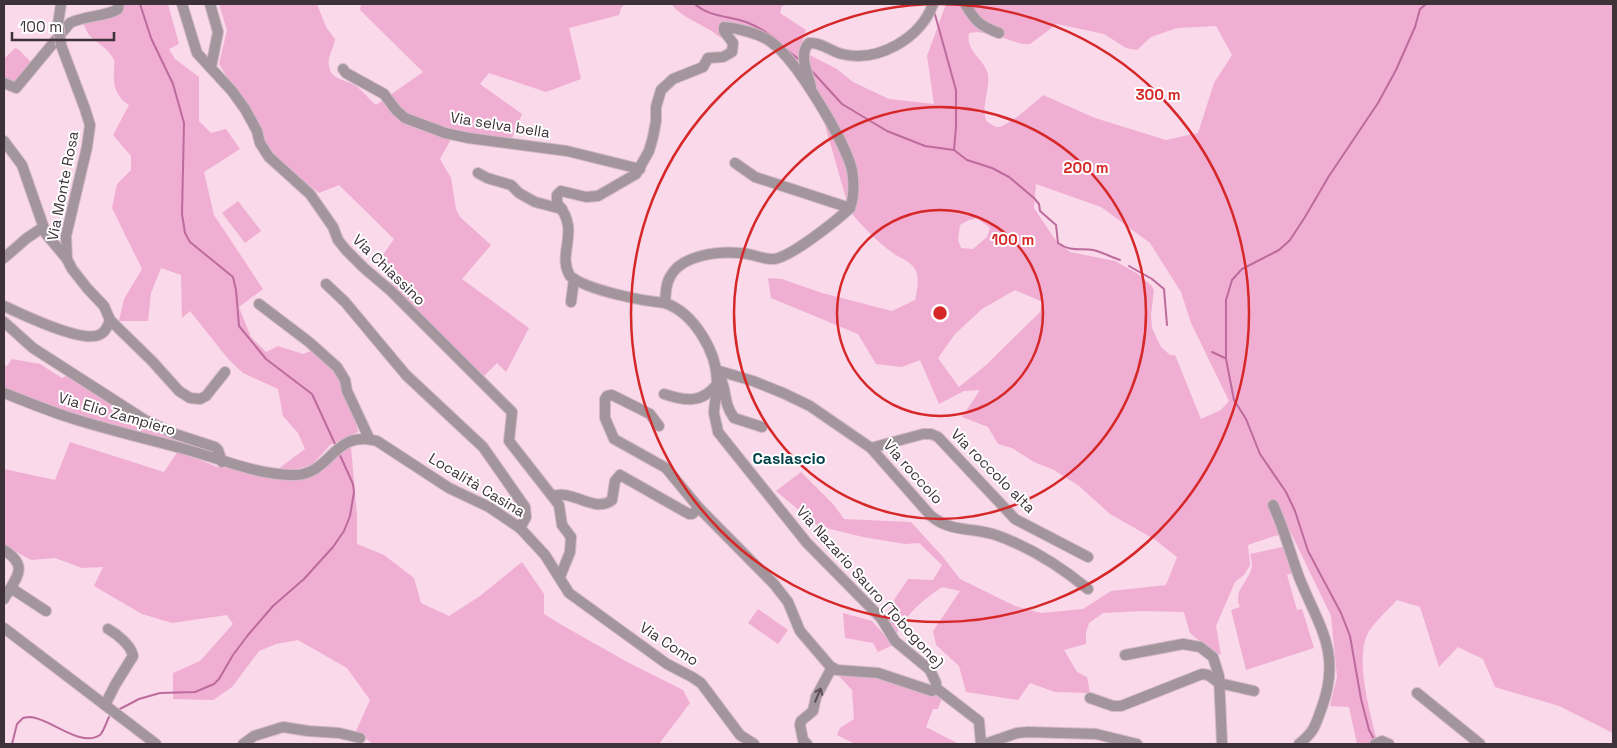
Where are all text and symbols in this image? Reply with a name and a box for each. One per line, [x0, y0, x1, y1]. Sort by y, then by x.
scale bar [12, 10, 115, 42]
text: 100 m [20, 17, 62, 36]
text: 300 m [1135, 85, 1181, 104]
street label: Via selva bella [449, 107, 552, 142]
street label: Via Monte Rosa [43, 129, 83, 242]
text: 200 m [1064, 158, 1108, 177]
street label: Via Chiassino [349, 230, 430, 309]
text: 100 m [992, 230, 1034, 249]
centre of rings [931, 304, 949, 322]
street label: Via Elio Zampiero [56, 388, 178, 439]
street label: Via roccolo alta [947, 424, 1040, 517]
street label: Via roccolo [879, 435, 947, 508]
street label: Località Casina [426, 448, 529, 521]
district label: Caslascio [752, 448, 826, 469]
street label: Via Nazario Sauro (Tobogone) [792, 502, 948, 672]
street label: Via Como [636, 617, 702, 670]
one-way arrow [814, 688, 823, 703]

